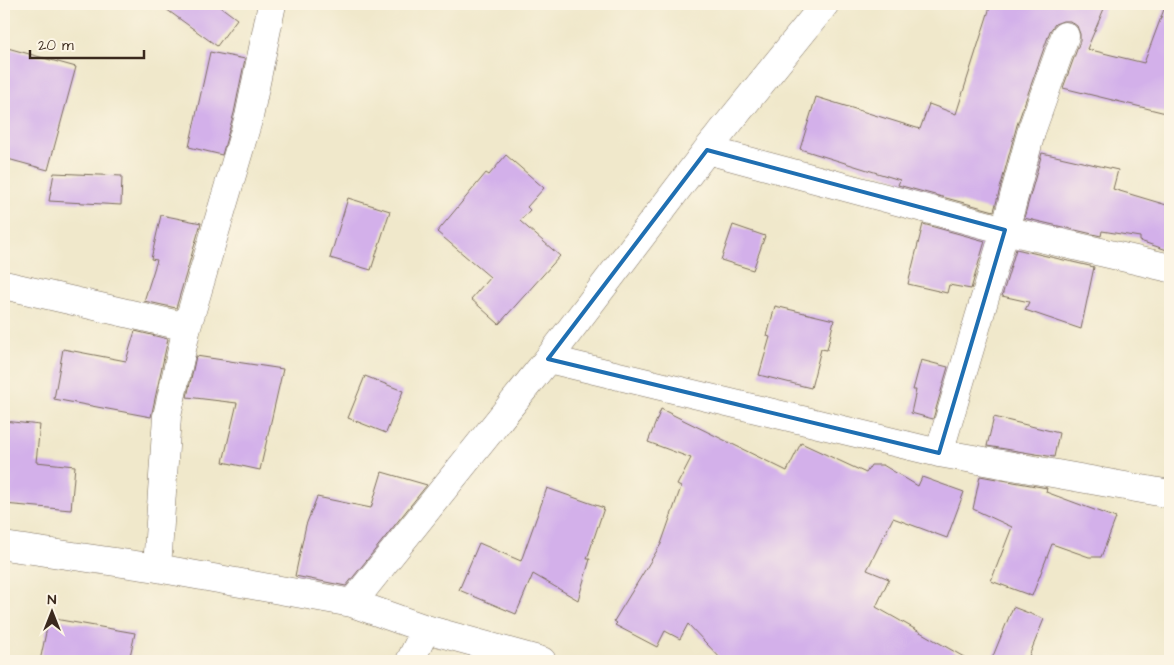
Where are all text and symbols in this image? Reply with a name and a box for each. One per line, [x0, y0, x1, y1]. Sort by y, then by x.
scale bar [30, 28, 144, 60]
text: 20 m [38, 35, 74, 56]
north arrow [28, 588, 78, 638]
text: N [48, 590, 57, 610]

